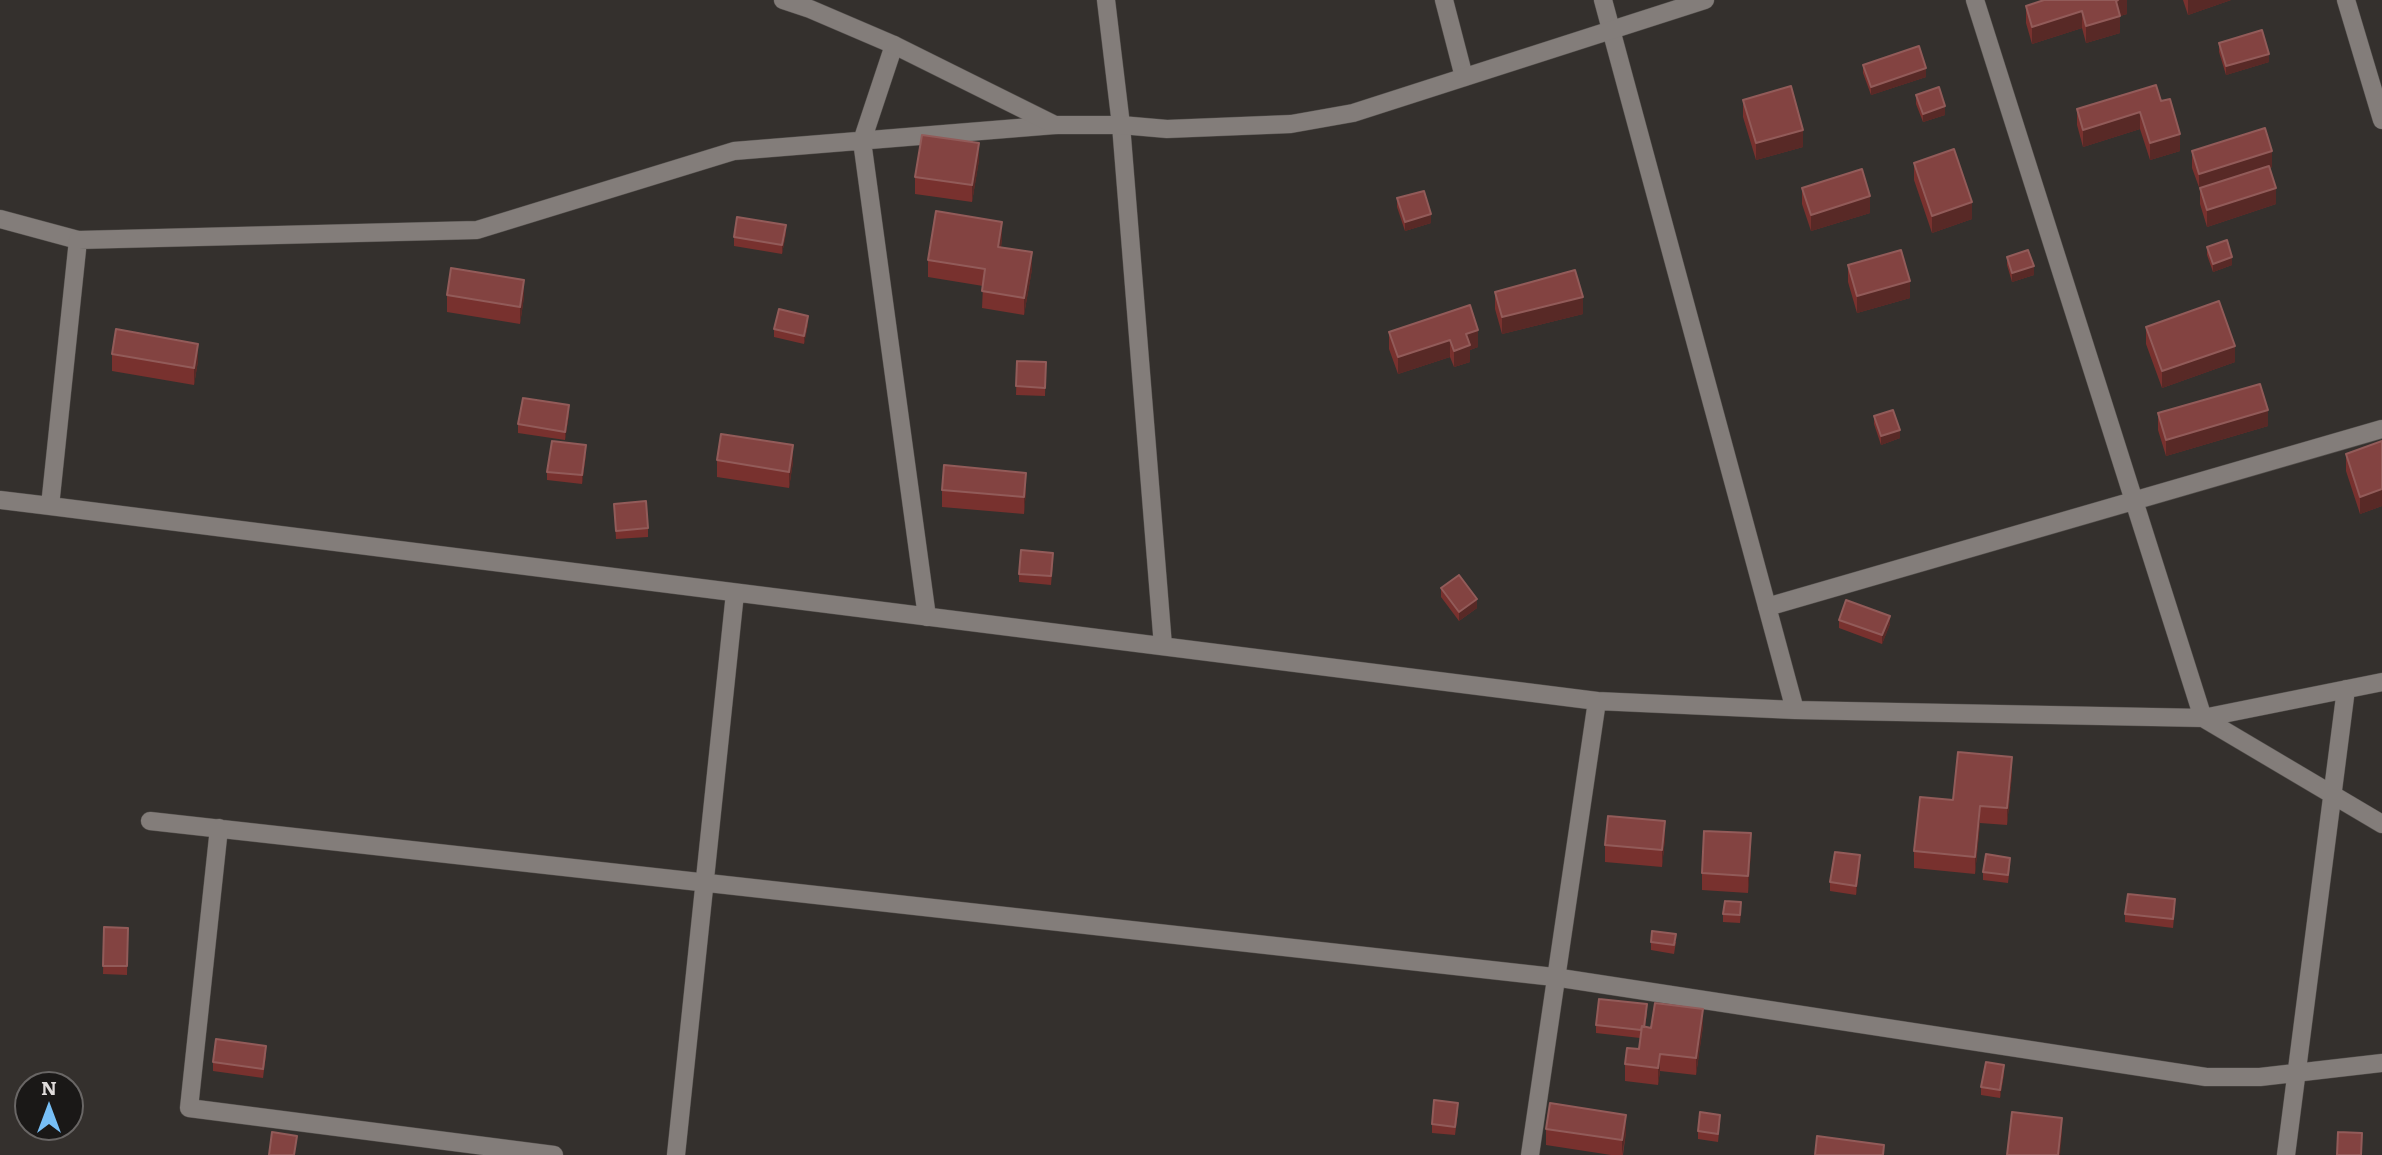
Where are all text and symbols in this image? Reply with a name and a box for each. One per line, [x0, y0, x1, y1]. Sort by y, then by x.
north arrow [14, 1071, 84, 1141]
text: N [41, 1073, 57, 1101]

